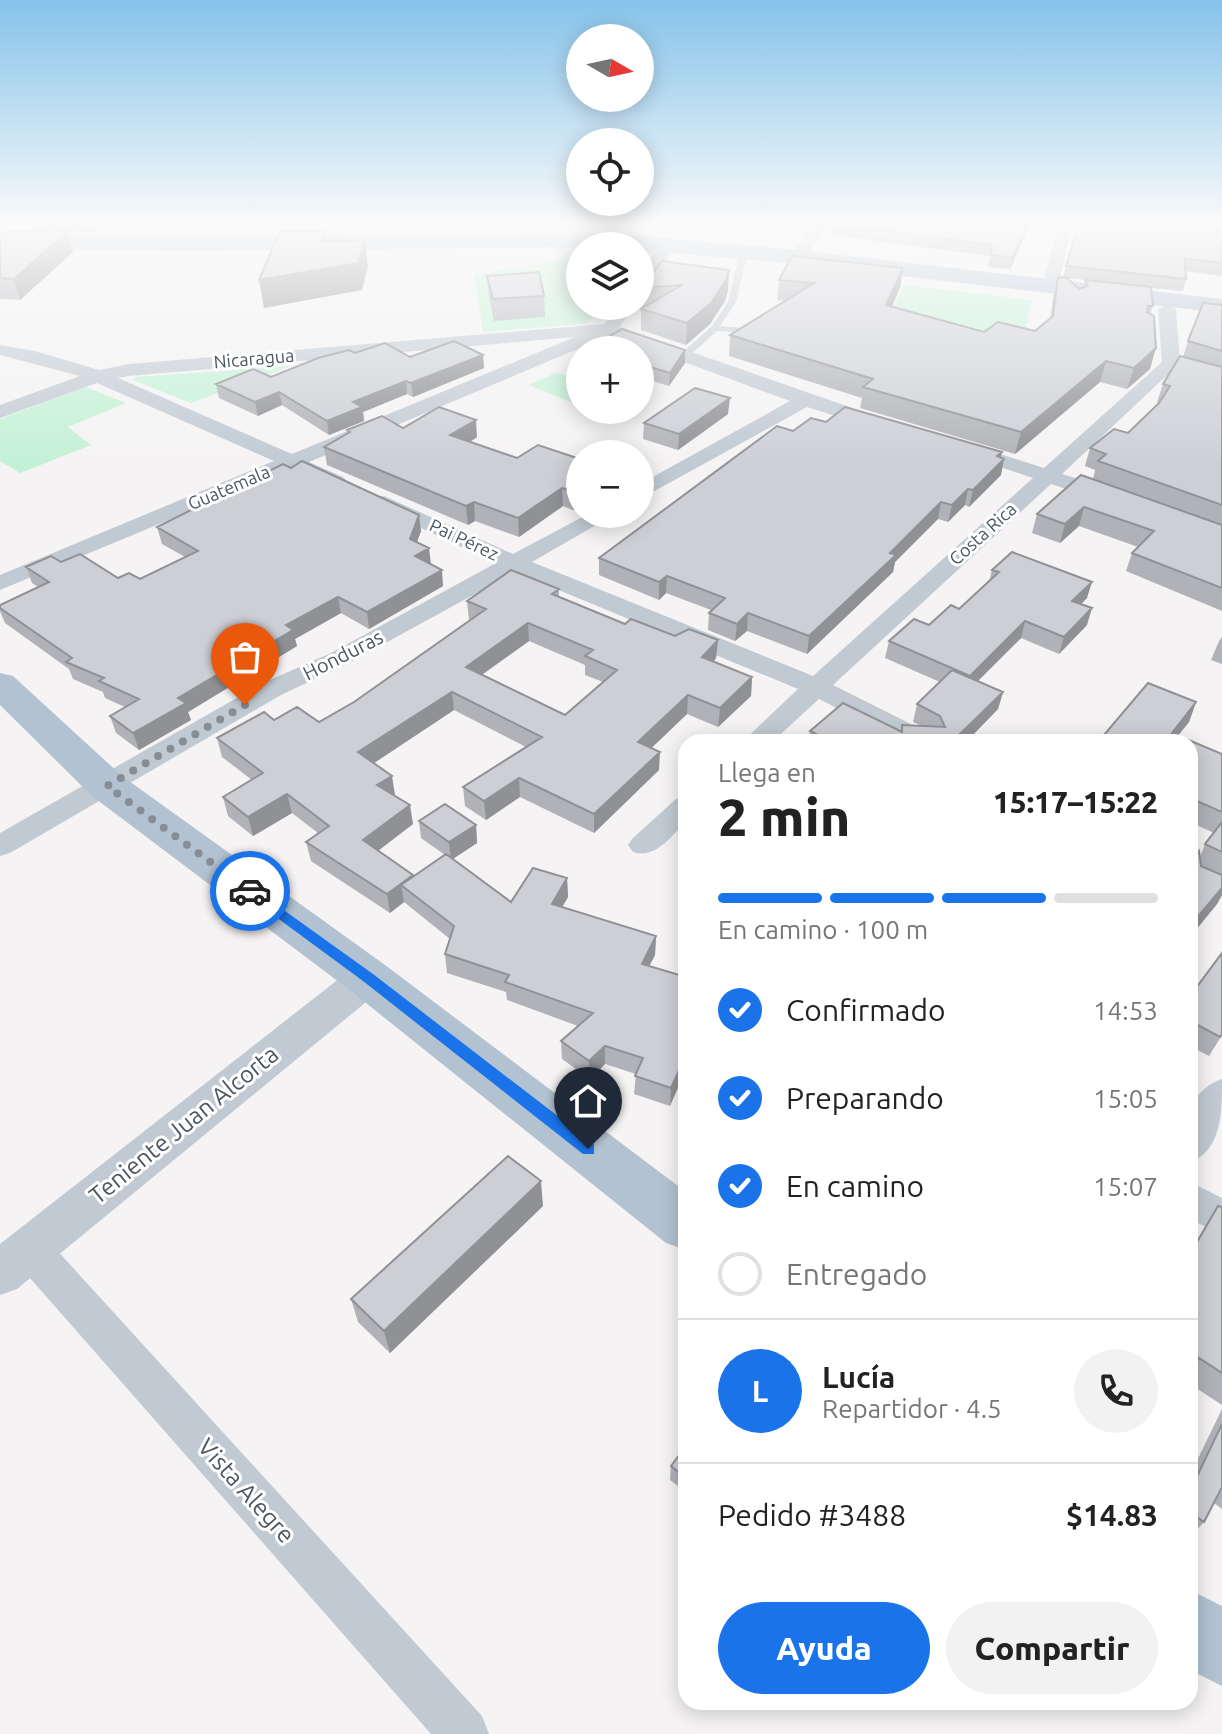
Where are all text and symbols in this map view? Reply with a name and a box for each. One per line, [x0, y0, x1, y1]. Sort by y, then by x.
north arrow [566, 24, 654, 112]
map controls [566, 24, 654, 528]
button: locate [566, 128, 654, 216]
button: layers [566, 232, 654, 320]
button: + [566, 336, 654, 424]
street label: Nicaragua [213, 345, 295, 371]
button: − [566, 440, 654, 528]
street label: Guatemala [185, 461, 273, 513]
street label: Costa Rica [945, 498, 1020, 568]
street label: Pai Pérez [427, 514, 502, 564]
pin [211, 623, 279, 705]
street label: Honduras [299, 625, 387, 684]
icon: bag [223, 635, 267, 679]
text: Llega en [718, 758, 816, 787]
text: 15:17–15:22 [993, 785, 1158, 819]
text: 2 min [718, 788, 850, 846]
courier [210, 851, 290, 931]
icon: car [228, 869, 272, 913]
text: En camino · 100 m [718, 915, 928, 944]
icon: check [718, 988, 762, 1032]
text: Confirmado [786, 993, 946, 1027]
text: 14:53 [1093, 996, 1158, 1025]
street label: Teniente Juan Alcorta [84, 1040, 283, 1209]
pin [554, 1067, 622, 1149]
icon: check [718, 1076, 762, 1120]
icon: home [566, 1079, 610, 1123]
text: Preparando [786, 1081, 944, 1115]
text: 15:05 [1093, 1084, 1158, 1113]
icon: check [718, 1164, 762, 1208]
text: En camino [786, 1169, 924, 1203]
text: 15:07 [1093, 1172, 1158, 1201]
text: Entregado [786, 1257, 927, 1291]
button: phone [1074, 1349, 1158, 1433]
text: Lucía [822, 1360, 895, 1394]
text: L [752, 1374, 768, 1408]
text: Repartidor · 4.5 [822, 1394, 1002, 1423]
street label: Vista Alegre [193, 1433, 300, 1548]
text: Pedido #3488 [718, 1498, 906, 1532]
text: $14.83 [1066, 1498, 1158, 1532]
button: Ayuda [718, 1602, 930, 1694]
button: Compartir [946, 1602, 1158, 1694]

